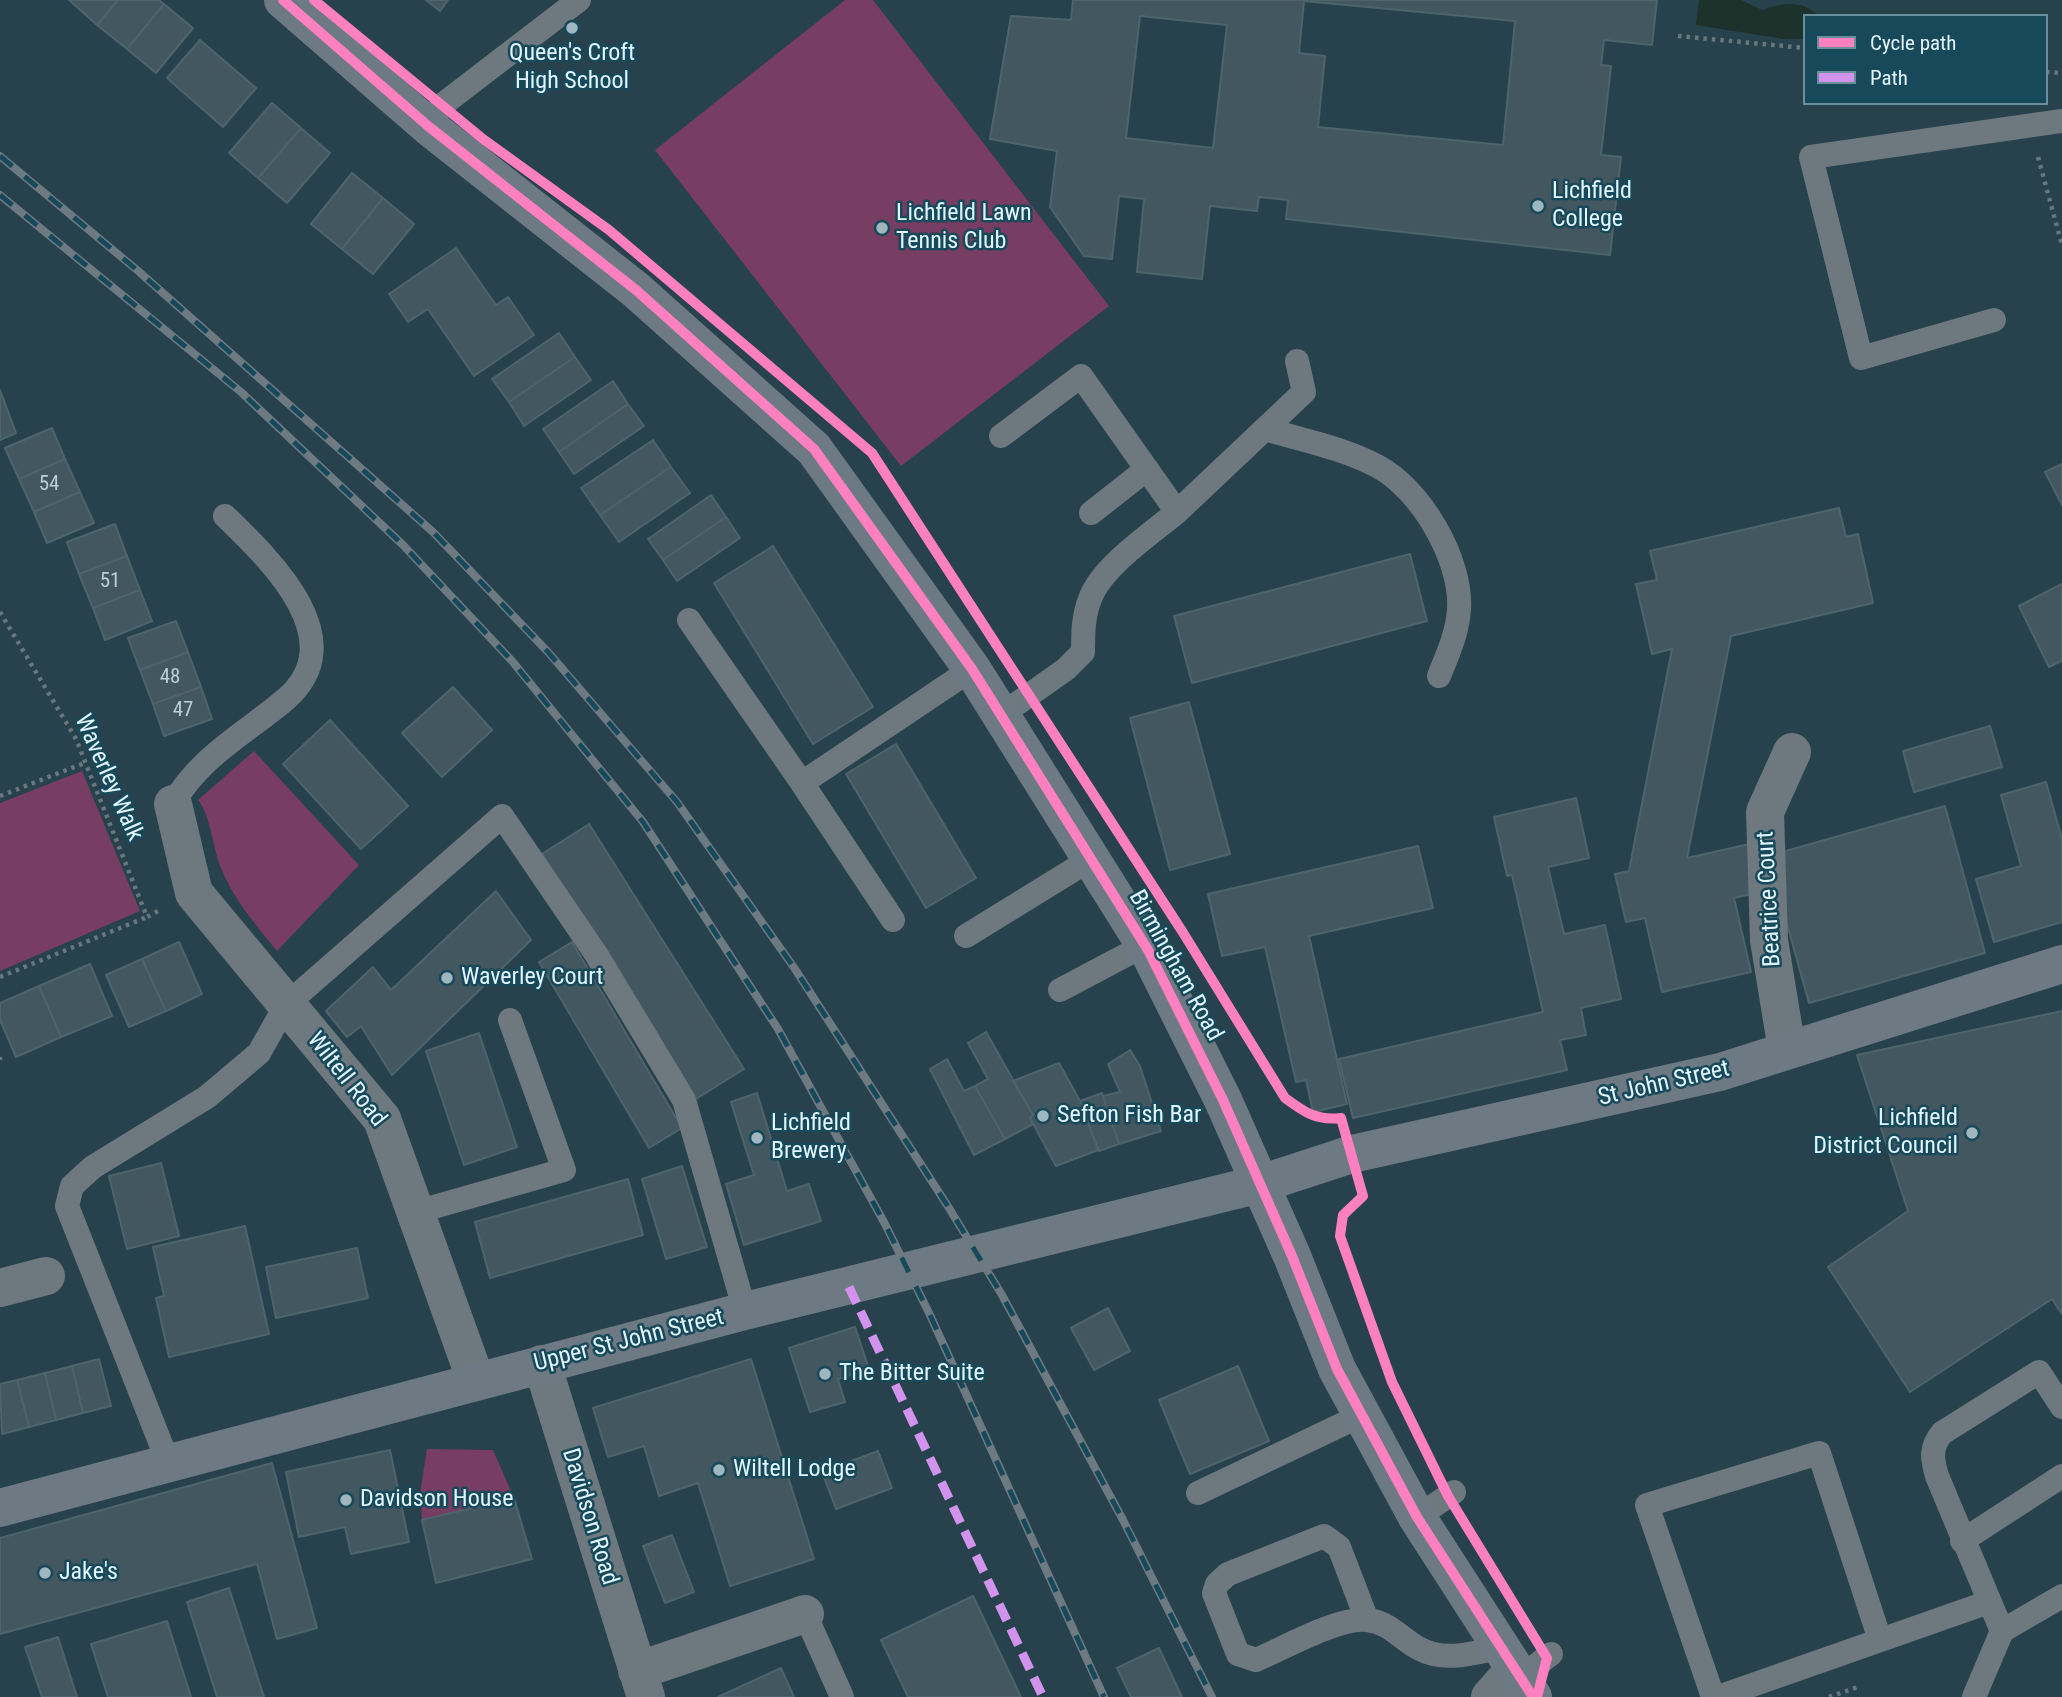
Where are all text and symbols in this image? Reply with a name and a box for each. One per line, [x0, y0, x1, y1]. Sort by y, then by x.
legend [1803, 14, 2048, 105]
marker: Queen's Croft High School [564, 20, 580, 36]
text: Cycle path [1870, 31, 1956, 55]
place label: Queen's Croft High School [509, 40, 635, 96]
text: Path [1870, 66, 1908, 90]
place label: Lichfield College [1552, 178, 1632, 234]
marker: Lichfield College [1530, 198, 1546, 214]
place label: Lichfield Lawn Tennis Club [896, 200, 1032, 256]
marker: Lichfield Lawn Tennis Club [874, 220, 890, 236]
house number: 54 [39, 472, 59, 498]
house number: 51 [100, 569, 120, 595]
house number: 48 [160, 665, 180, 691]
house number: 47 [173, 698, 193, 724]
street label: Waverley Walk [67, 710, 149, 846]
street label: Beatrice Court [1752, 830, 1788, 968]
street label: Birmingham Road [1122, 886, 1228, 1046]
place label: Waverley Court [461, 964, 603, 992]
marker: Waverley Court [439, 970, 455, 986]
street label: Wiltell Road [300, 1027, 392, 1133]
street label: St John Street [1596, 1055, 1732, 1113]
place label: Sefton Fish Bar [1057, 1102, 1201, 1130]
place label: Lichfield District Council [1813, 1105, 1958, 1161]
marker: Sefton Fish Bar [1035, 1108, 1051, 1124]
place label: Lichfield Brewery [771, 1110, 851, 1166]
marker: Lichfield District Council [1964, 1125, 1980, 1141]
marker: Lichfield Brewery [749, 1130, 765, 1146]
street label: Upper St John Street [531, 1303, 727, 1379]
place label: The Bitter Suite [839, 1360, 985, 1388]
marker: The Bitter Suite [817, 1366, 833, 1382]
street label: Davidson Road [555, 1445, 623, 1589]
place label: Wiltell Lodge [733, 1456, 856, 1484]
marker: Wiltell Lodge [711, 1462, 727, 1478]
place label: Davidson House [360, 1486, 514, 1514]
marker: Davidson House [338, 1492, 354, 1508]
place label: Jake's [59, 1559, 118, 1587]
marker: Jake's [37, 1565, 53, 1581]

